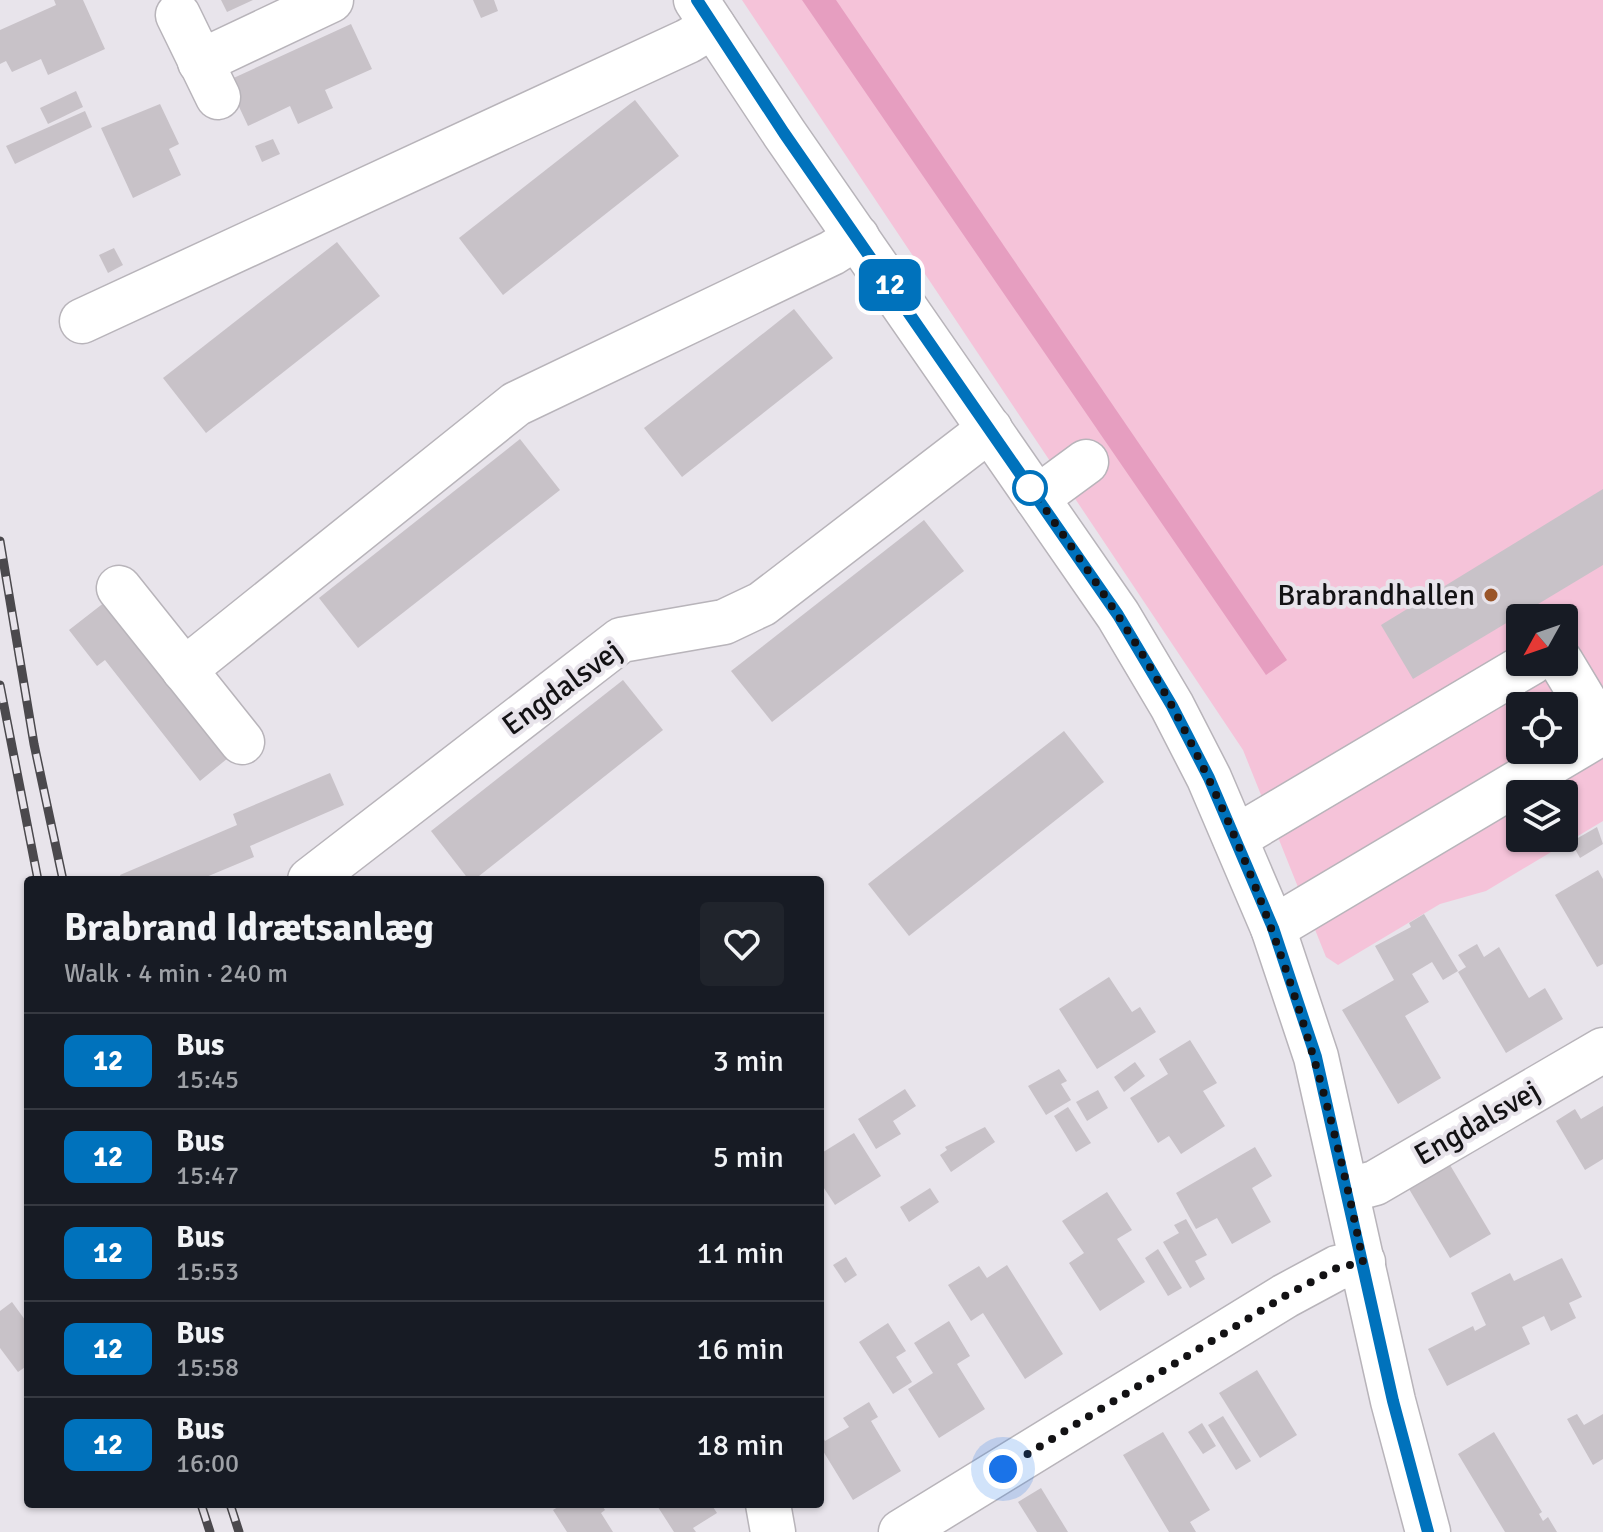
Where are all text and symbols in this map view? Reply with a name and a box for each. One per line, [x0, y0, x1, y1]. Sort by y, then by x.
line badge: 12 [854, 259, 926, 311]
text: 12 [875, 268, 905, 302]
unlabelled marker [1013, 471, 1047, 505]
place label: Brabrandhallen [1277, 577, 1475, 614]
marker: Brabrandhallen [1482, 586, 1500, 604]
north arrow [1506, 604, 1578, 676]
map controls [1506, 604, 1578, 852]
street label: Engdalsvej [495, 632, 629, 744]
button: locate [1506, 692, 1578, 764]
button: layers [1506, 780, 1578, 852]
button: heart [700, 902, 784, 986]
text: Brabrand Idrætsanlæg [64, 904, 434, 951]
text: Walk · 4 min · 240 m [64, 958, 288, 990]
text: Bus [176, 1027, 224, 1064]
text: 3 min [713, 1043, 784, 1080]
text: 12 [93, 1044, 123, 1078]
text: 15:45 [176, 1064, 239, 1096]
street label: Engdalsvej [1408, 1072, 1546, 1174]
text: Bus [176, 1123, 224, 1160]
text: 5 min [713, 1139, 784, 1176]
text: 12 [93, 1140, 123, 1174]
text: 15:47 [176, 1160, 239, 1192]
text: Bus [176, 1219, 224, 1256]
text: 11 min [697, 1235, 784, 1272]
text: 12 [93, 1236, 123, 1270]
text: 15:53 [176, 1256, 239, 1288]
text: Bus [176, 1315, 224, 1352]
text: 16 min [697, 1331, 784, 1368]
text: 12 [93, 1332, 123, 1366]
text: 15:58 [176, 1352, 239, 1384]
text: Bus [176, 1411, 224, 1448]
text: 18 min [697, 1427, 784, 1464]
text: 12 [93, 1428, 123, 1462]
text: 16:00 [176, 1448, 239, 1480]
your location [983, 1449, 1023, 1489]

